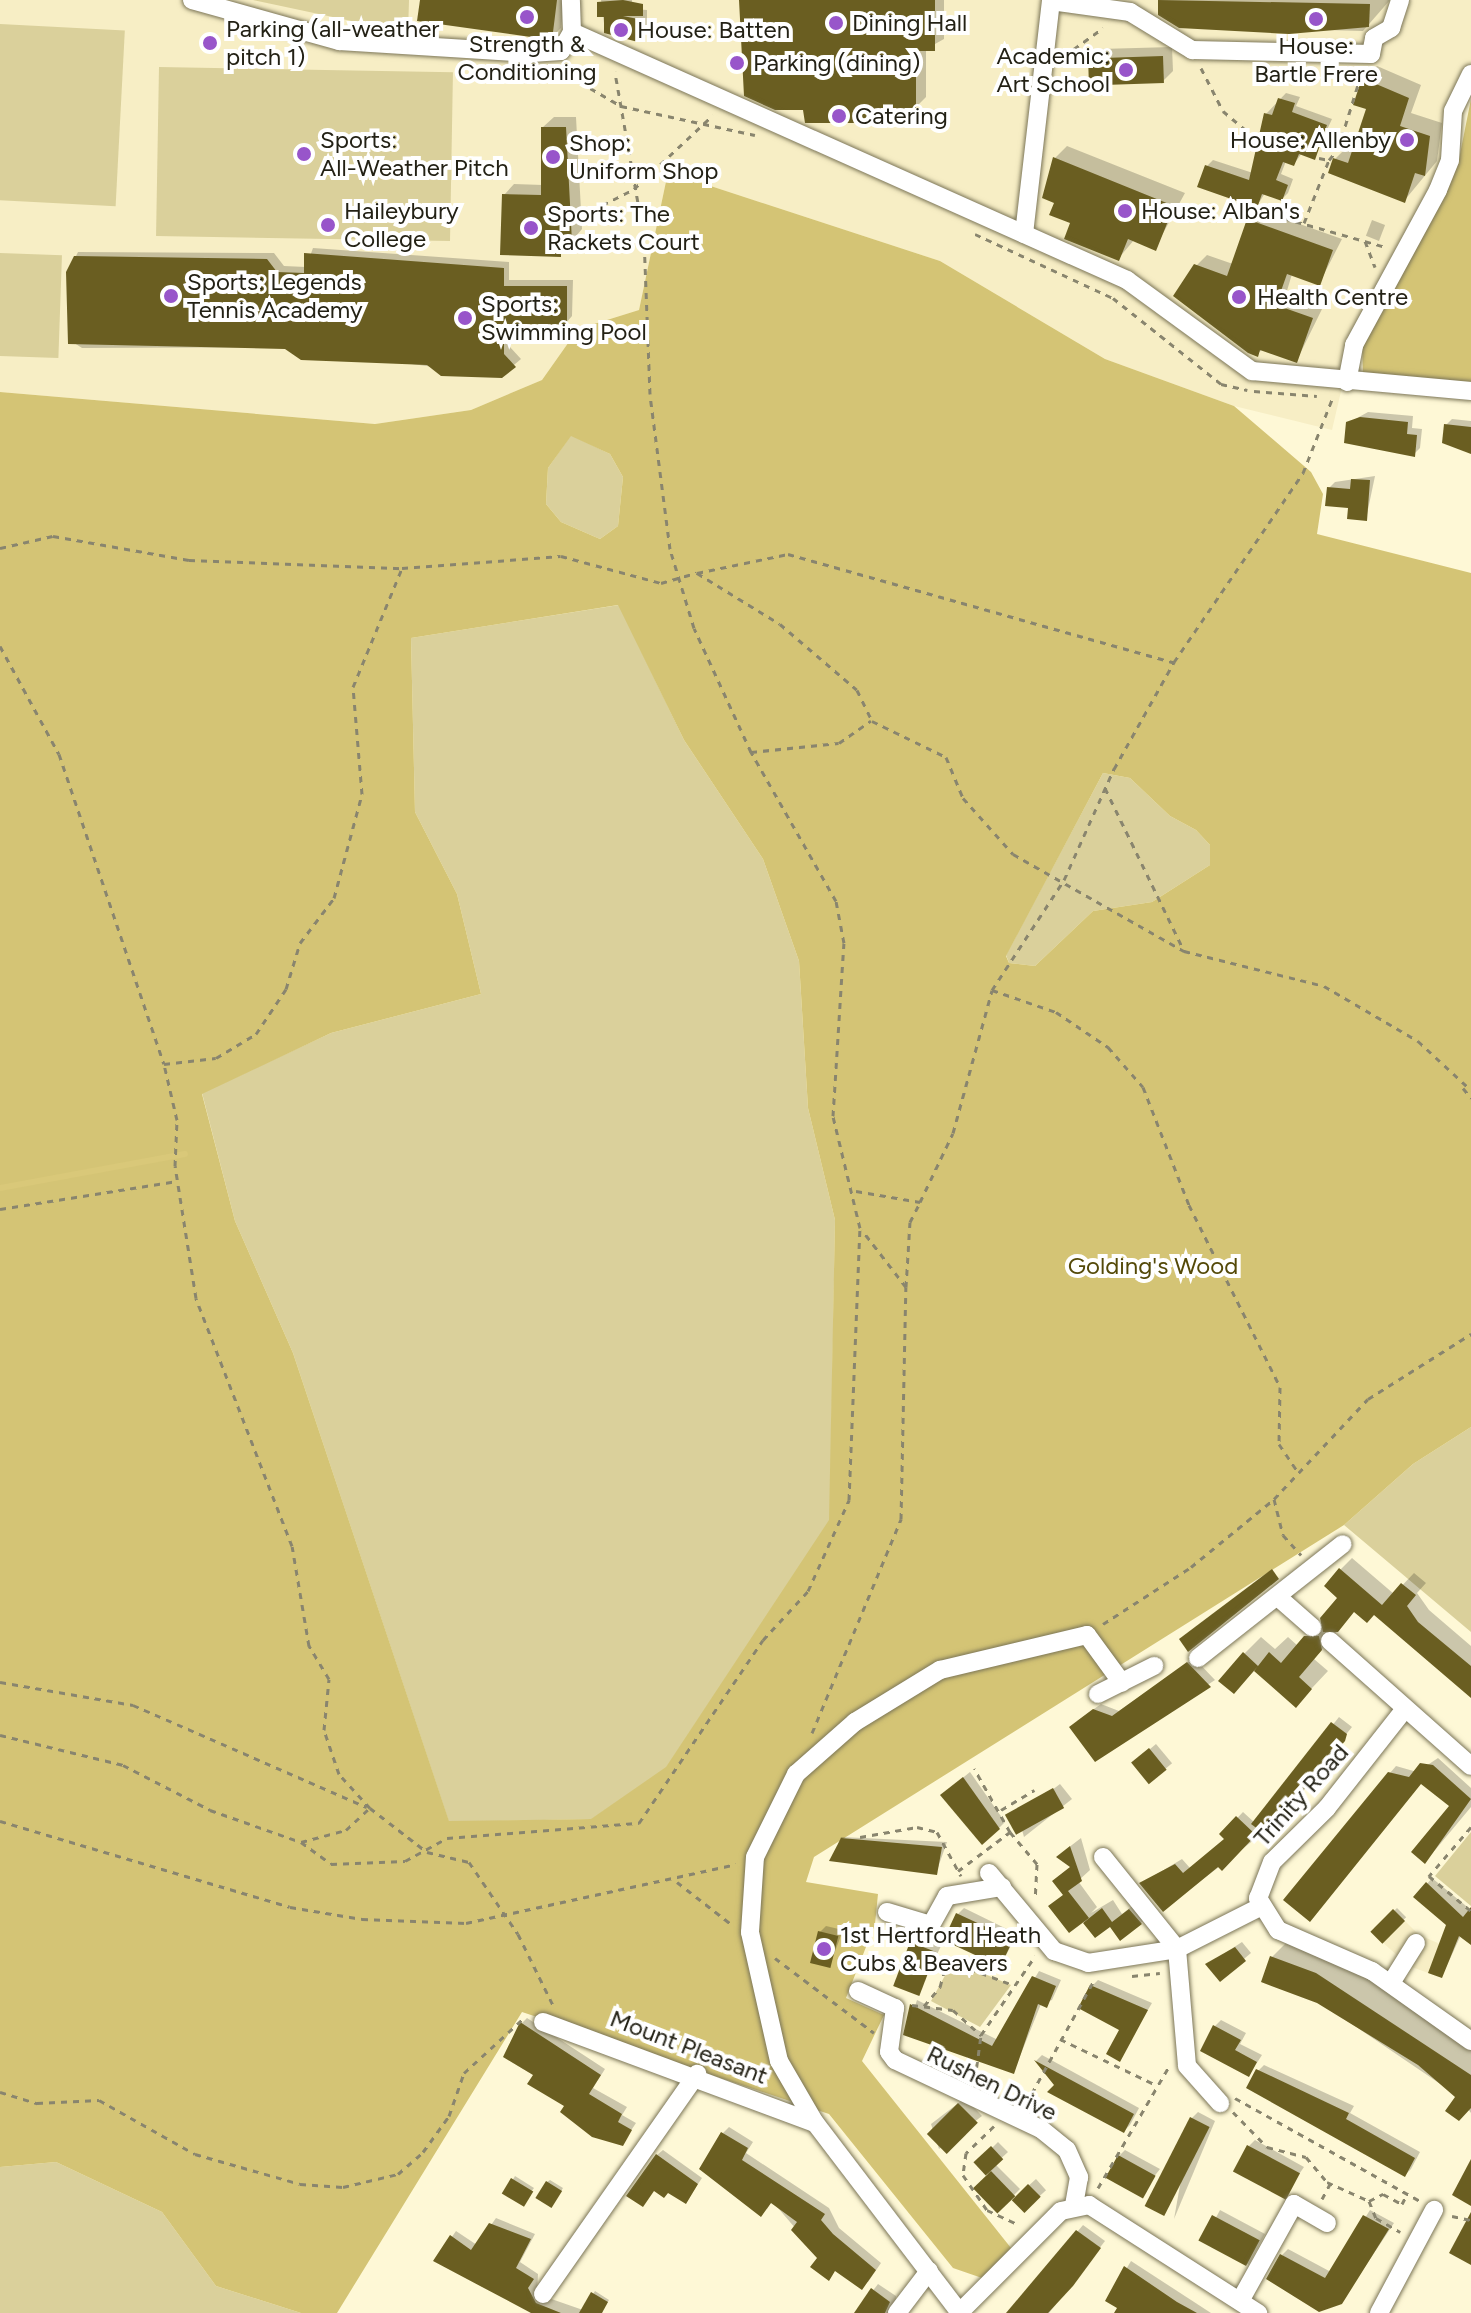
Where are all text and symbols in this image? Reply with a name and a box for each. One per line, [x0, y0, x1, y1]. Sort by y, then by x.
marker: Strength & Conditioning [518, 8, 536, 26]
place label: Dining Hall [852, 9, 967, 37]
marker: House: Bartle Frere [1307, 10, 1325, 28]
marker: Dining Hall [827, 14, 845, 32]
place label: Parking (all-weather pitch 1) [226, 15, 439, 71]
place label: House: Batten [637, 16, 790, 44]
marker: House: Batten [612, 21, 630, 39]
place label: Strength & Conditioning [457, 30, 597, 86]
place label: House: Bartle Frere [1254, 32, 1378, 88]
marker: Parking (all-weather pitch 1) [201, 34, 219, 52]
place label: Academic: Art School [996, 42, 1110, 98]
place label: Parking (dining) [753, 49, 921, 77]
marker: Parking (dining) [728, 54, 746, 72]
marker: Academic: Art School [1117, 61, 1135, 79]
place label: Catering [855, 102, 948, 130]
marker: Catering [830, 107, 848, 125]
place label: Sports: All-Weather Pitch [320, 126, 509, 182]
place label: House: Allenby [1230, 126, 1391, 154]
place label: Shop: Uniform Shop [569, 129, 718, 185]
marker: House: Allenby [1398, 131, 1416, 149]
marker: Sports: All-Weather Pitch [295, 145, 313, 163]
marker: Shop: Uniform Shop [544, 148, 562, 166]
place label: Haileybury College [344, 197, 459, 253]
place label: House: Alban's [1141, 197, 1300, 225]
place label: Sports: The Rackets Court [547, 200, 700, 256]
marker: House: Alban's [1116, 202, 1134, 220]
marker: Haileybury College [319, 216, 337, 234]
marker: Sports: The Rackets Court [522, 219, 540, 237]
place label: Sports: Legends Tennis Academy [187, 268, 363, 324]
place label: Health Centre [1257, 283, 1408, 311]
marker: Health Centre [1228, 286, 1250, 308]
marker: Sports: Legends Tennis Academy [162, 287, 180, 305]
place label: Sports: Swimming Pool [481, 290, 647, 346]
marker: Sports: Swimming Pool [456, 309, 474, 327]
park label: Golding's Wood [1068, 1252, 1238, 1280]
street label: Trinity Road [1248, 1738, 1354, 1852]
place label: 1st Hertford Heath Cubs & Beavers [840, 1921, 1041, 1977]
marker: 1st Hertford Heath Cubs & Beavers [815, 1940, 833, 1958]
street label: Mount Pleasant [606, 2004, 772, 2090]
street label: Rushen Drive [922, 2039, 1062, 2127]

